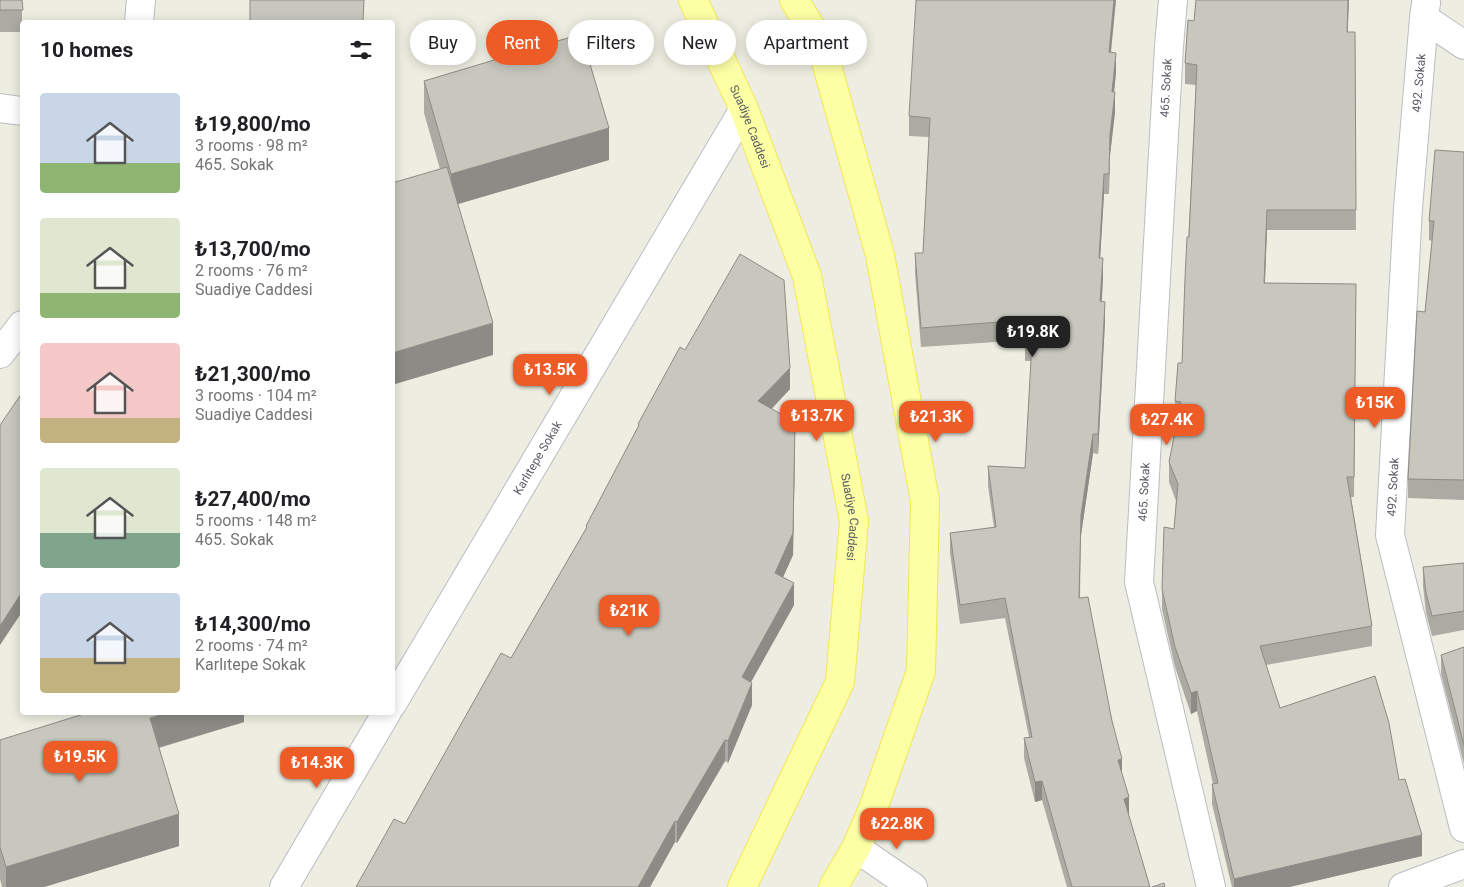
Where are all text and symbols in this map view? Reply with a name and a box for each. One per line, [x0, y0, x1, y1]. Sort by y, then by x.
chip: Buy [410, 20, 476, 65]
chip: Rent [486, 20, 558, 65]
chip: Filters [568, 20, 654, 65]
chip: New [664, 20, 736, 65]
chip: Apartment [746, 20, 867, 65]
icon: filters [347, 36, 375, 64]
text: 10 homes [40, 38, 133, 62]
street label: 492. Sokak [1409, 52, 1429, 113]
street label: 465. Sokak [1157, 57, 1175, 118]
street label: Suadiye Caddesi [727, 83, 773, 170]
text: ₺19,800/mo [195, 112, 311, 136]
icon: home [80, 113, 140, 173]
text: 3 rooms · 98 m² [195, 136, 308, 155]
text: 465. Sokak [195, 155, 274, 174]
text: ₺13,700/mo [195, 237, 311, 261]
icon: home [80, 238, 140, 298]
text: 2 rooms · 76 m² [195, 261, 308, 280]
text: Suadiye Caddesi [195, 280, 313, 299]
pin: ₺19.8K [992, 316, 1074, 358]
text: ₺19.8K [1007, 322, 1059, 341]
pin: ₺13.5K [509, 354, 591, 396]
text: ₺13.5K [524, 360, 576, 379]
text: ₺21,300/mo [195, 362, 311, 386]
icon: home [80, 363, 140, 423]
text: 3 rooms · 104 m² [195, 386, 317, 405]
pin: ₺15K [1345, 386, 1405, 429]
text: ₺15K [1356, 393, 1394, 412]
pin: ₺13.7K [776, 400, 858, 442]
pin: ₺21.3K [895, 400, 977, 443]
pin: ₺27.4K [1126, 404, 1208, 446]
text: Suadiye Caddesi [195, 405, 313, 424]
text: ₺13.7K [791, 406, 843, 425]
text: ₺21.3K [910, 407, 962, 426]
text: ₺27.4K [1141, 410, 1193, 429]
street label: Karlıtepe Sokak [510, 418, 565, 497]
street label: 492. Sokak [1384, 456, 1402, 517]
street label: 465. Sokak [1135, 461, 1153, 522]
street label: Suadiye Caddesi [838, 472, 861, 561]
text: ₺27,400/mo [195, 487, 311, 511]
icon: home [80, 488, 140, 548]
text: 5 rooms · 148 m² [195, 511, 317, 530]
text: 465. Sokak [195, 530, 274, 549]
pin: ₺21K [599, 594, 659, 637]
text: ₺21K [610, 601, 648, 620]
text: ₺14,300/mo [195, 612, 311, 636]
icon: home [80, 613, 140, 673]
text: 2 rooms · 74 m² [195, 636, 308, 655]
text: Karlıtepe Sokak [195, 655, 306, 674]
pin: ₺19.5K [39, 740, 121, 783]
pin: ₺14.3K [276, 746, 358, 789]
text: ₺19.5K [54, 747, 106, 766]
text: ₺14.3K [291, 753, 343, 772]
pin: ₺22.8K [856, 808, 938, 850]
text: ₺22.8K [871, 814, 923, 833]

